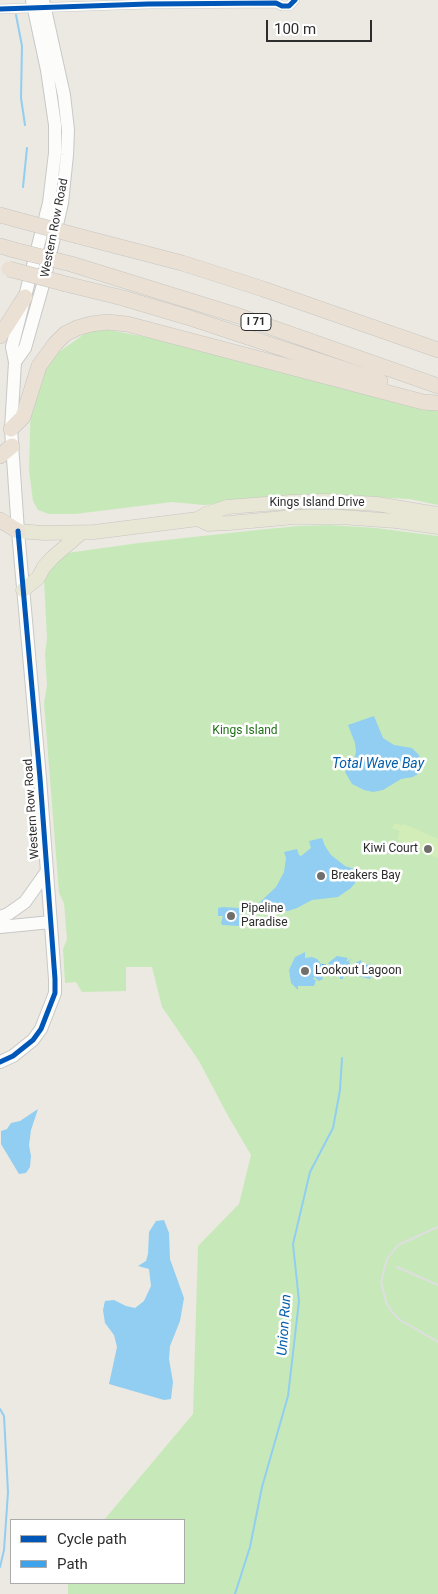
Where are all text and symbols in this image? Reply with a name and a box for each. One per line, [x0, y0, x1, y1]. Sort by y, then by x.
scale bar [268, 10, 374, 42]
text: 100 m [274, 20, 316, 38]
street label: Western Row Road [38, 177, 72, 279]
road number: I 71 [241, 314, 271, 331]
street label: Kings Island Drive [269, 496, 365, 510]
park label: Kings Island [212, 724, 278, 738]
water label: Total Wave Bay [332, 756, 424, 772]
street label: Western Row Road [21, 758, 43, 860]
place label: Kiwi Court [363, 842, 418, 856]
marker: Kiwi Court [422, 843, 434, 855]
place label: Breakers Bay [331, 869, 400, 883]
marker: Breakers Bay [315, 870, 327, 882]
place label: Pipeline Paradise [241, 902, 288, 930]
marker: Pipeline Paradise [225, 910, 237, 922]
place label: Lookout Lagoon [315, 964, 402, 978]
marker: Lookout Lagoon [299, 965, 311, 977]
water label: Union Run [274, 1294, 296, 1356]
legend [10, 1519, 185, 1584]
text: Cycle path [57, 1530, 127, 1548]
text: Path [57, 1555, 88, 1573]

